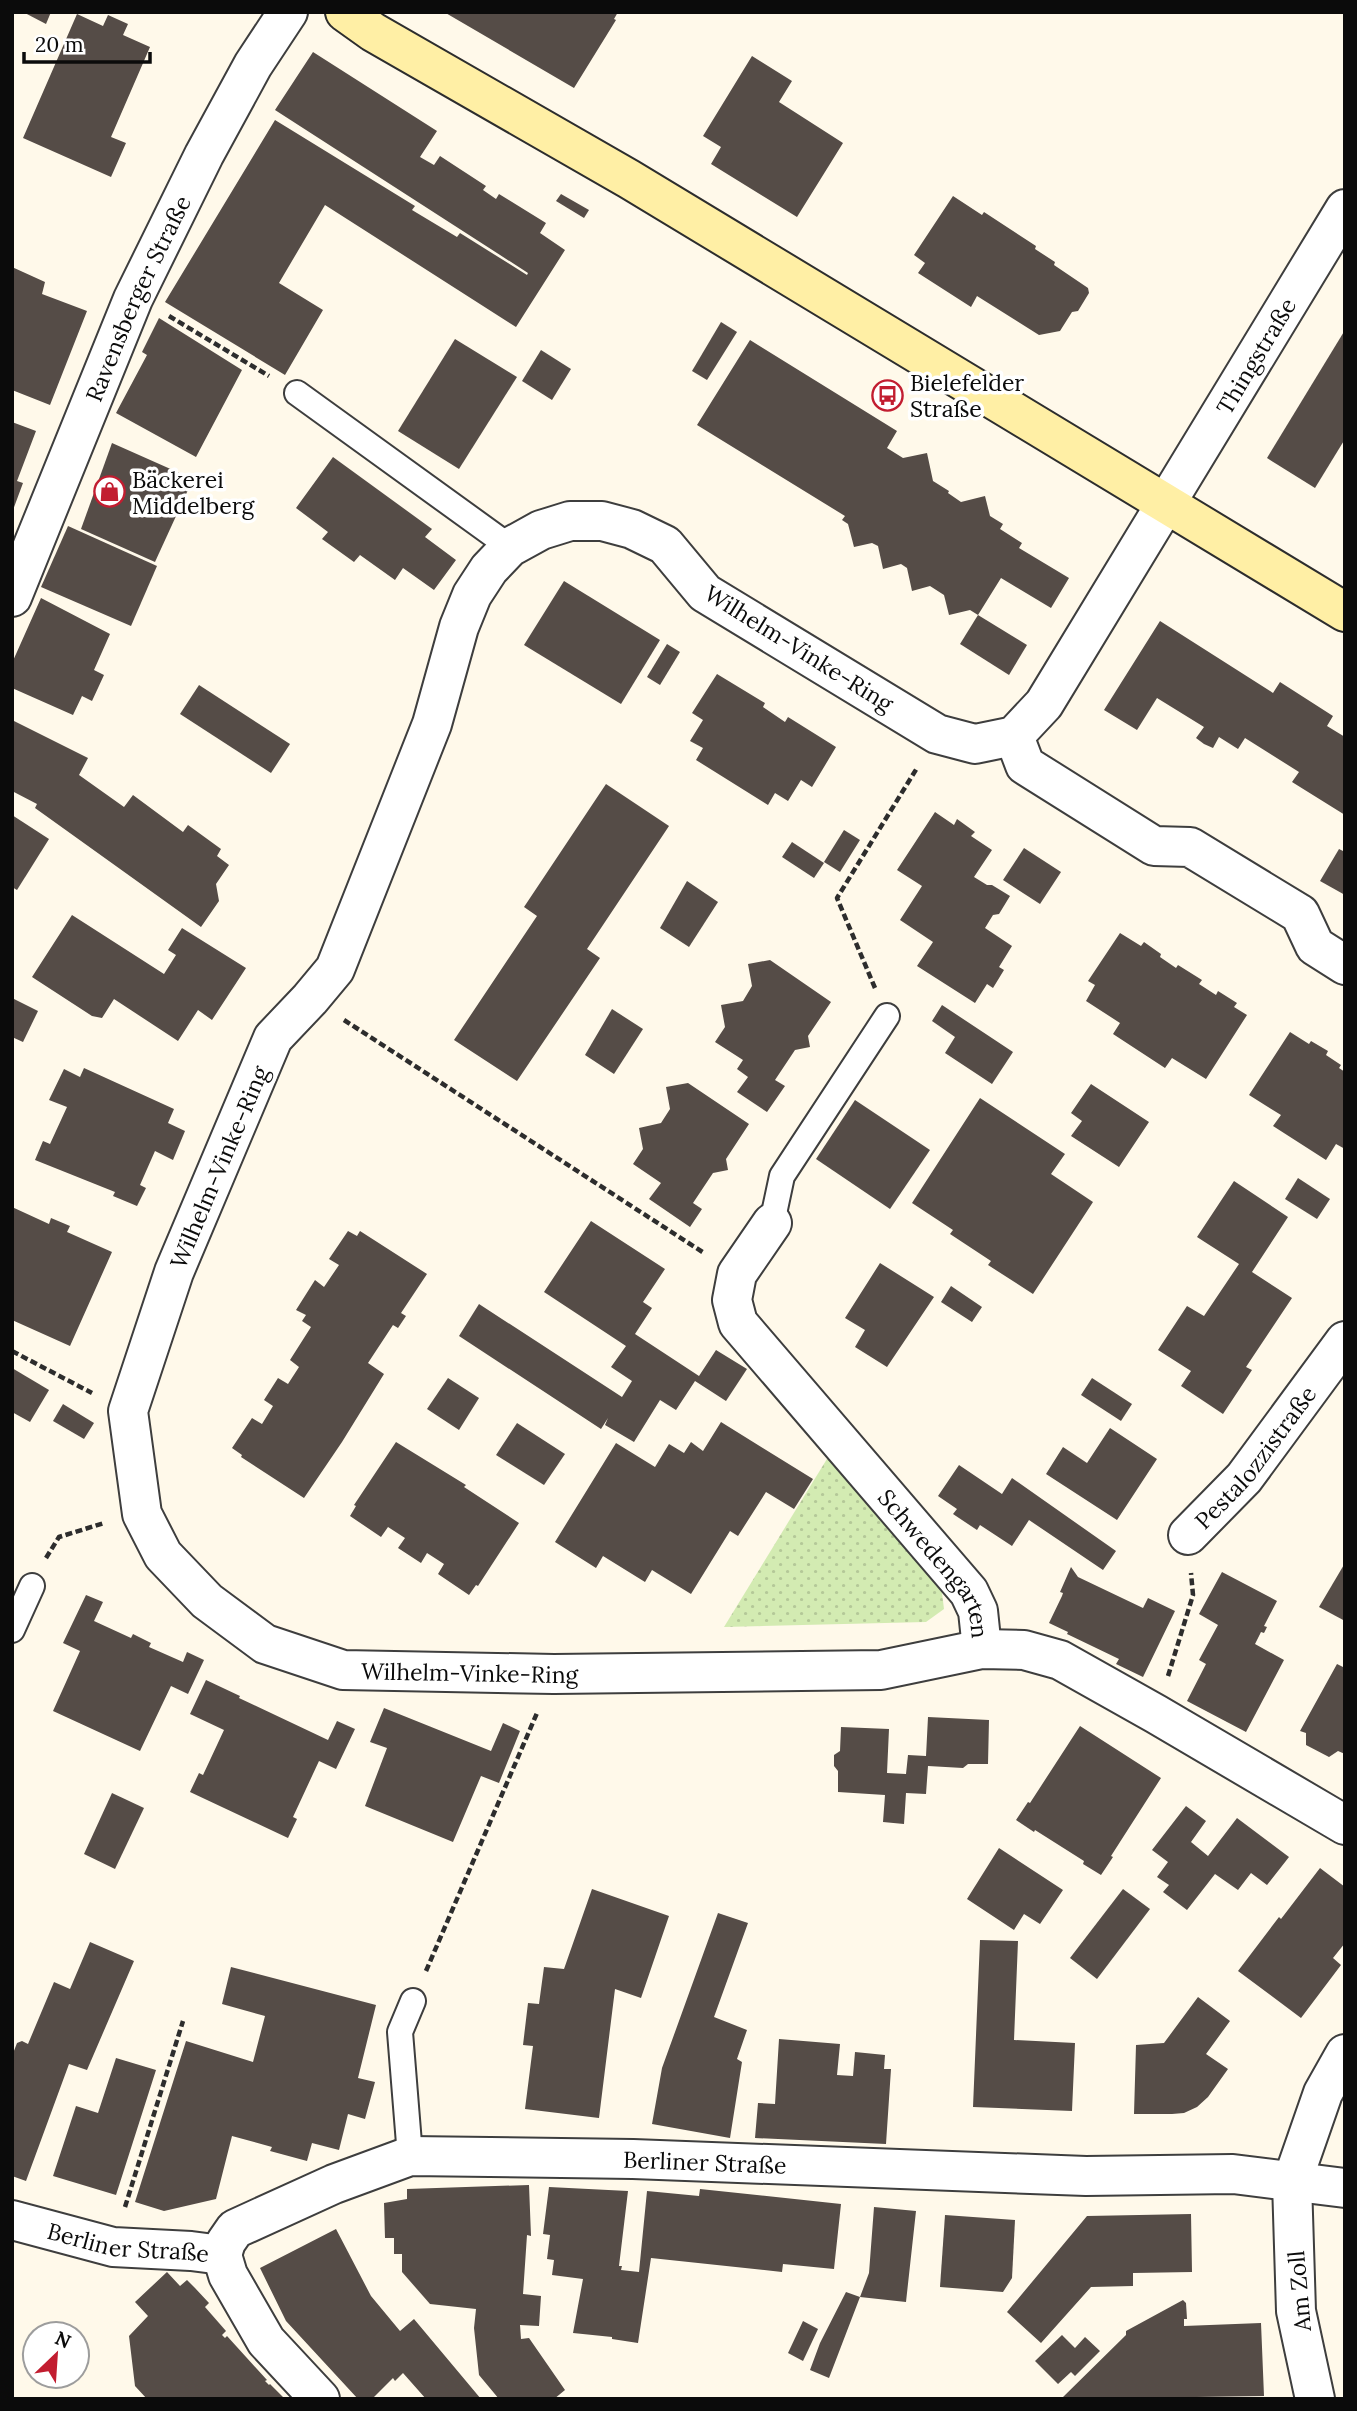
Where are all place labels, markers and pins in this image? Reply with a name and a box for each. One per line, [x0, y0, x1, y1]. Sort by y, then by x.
place label: Bielefelder Straße [910, 368, 1024, 423]
bus stop icon: Bielefelder Straße [870, 378, 904, 412]
place label: Bäckerei Middelberg [132, 465, 256, 520]
shop icon: Bäckerei Middelberg [92, 475, 126, 509]

